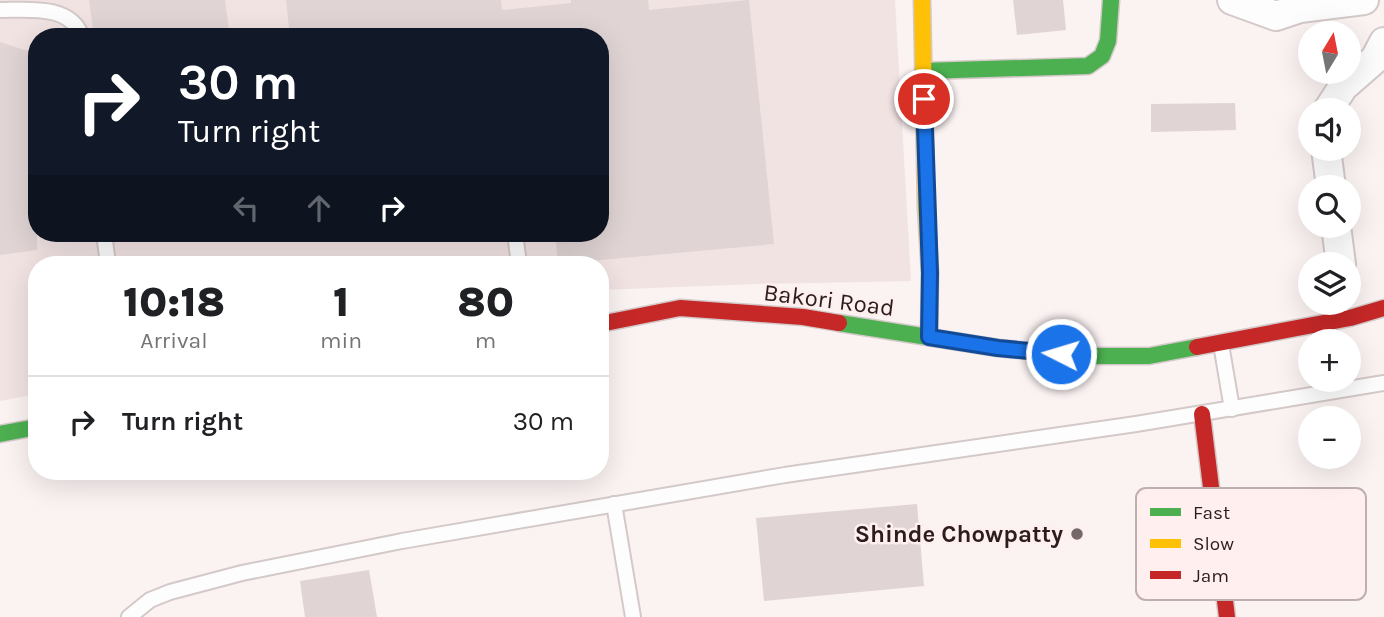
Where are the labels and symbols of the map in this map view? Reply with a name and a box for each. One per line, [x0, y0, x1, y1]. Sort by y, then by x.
north arrow [1298, 21, 1362, 84]
pin [894, 69, 954, 129]
street label: Bakori Road [762, 278, 896, 322]
position arrow [1024, 317, 1098, 391]
legend [1136, 488, 1366, 600]
text: Fast [1193, 502, 1230, 524]
place label: Shinde Chowpatty [855, 520, 1063, 548]
marker: Shinde Chowpatty [1069, 526, 1085, 542]
text: Slow [1193, 533, 1234, 555]
text: Jam [1193, 565, 1229, 587]

